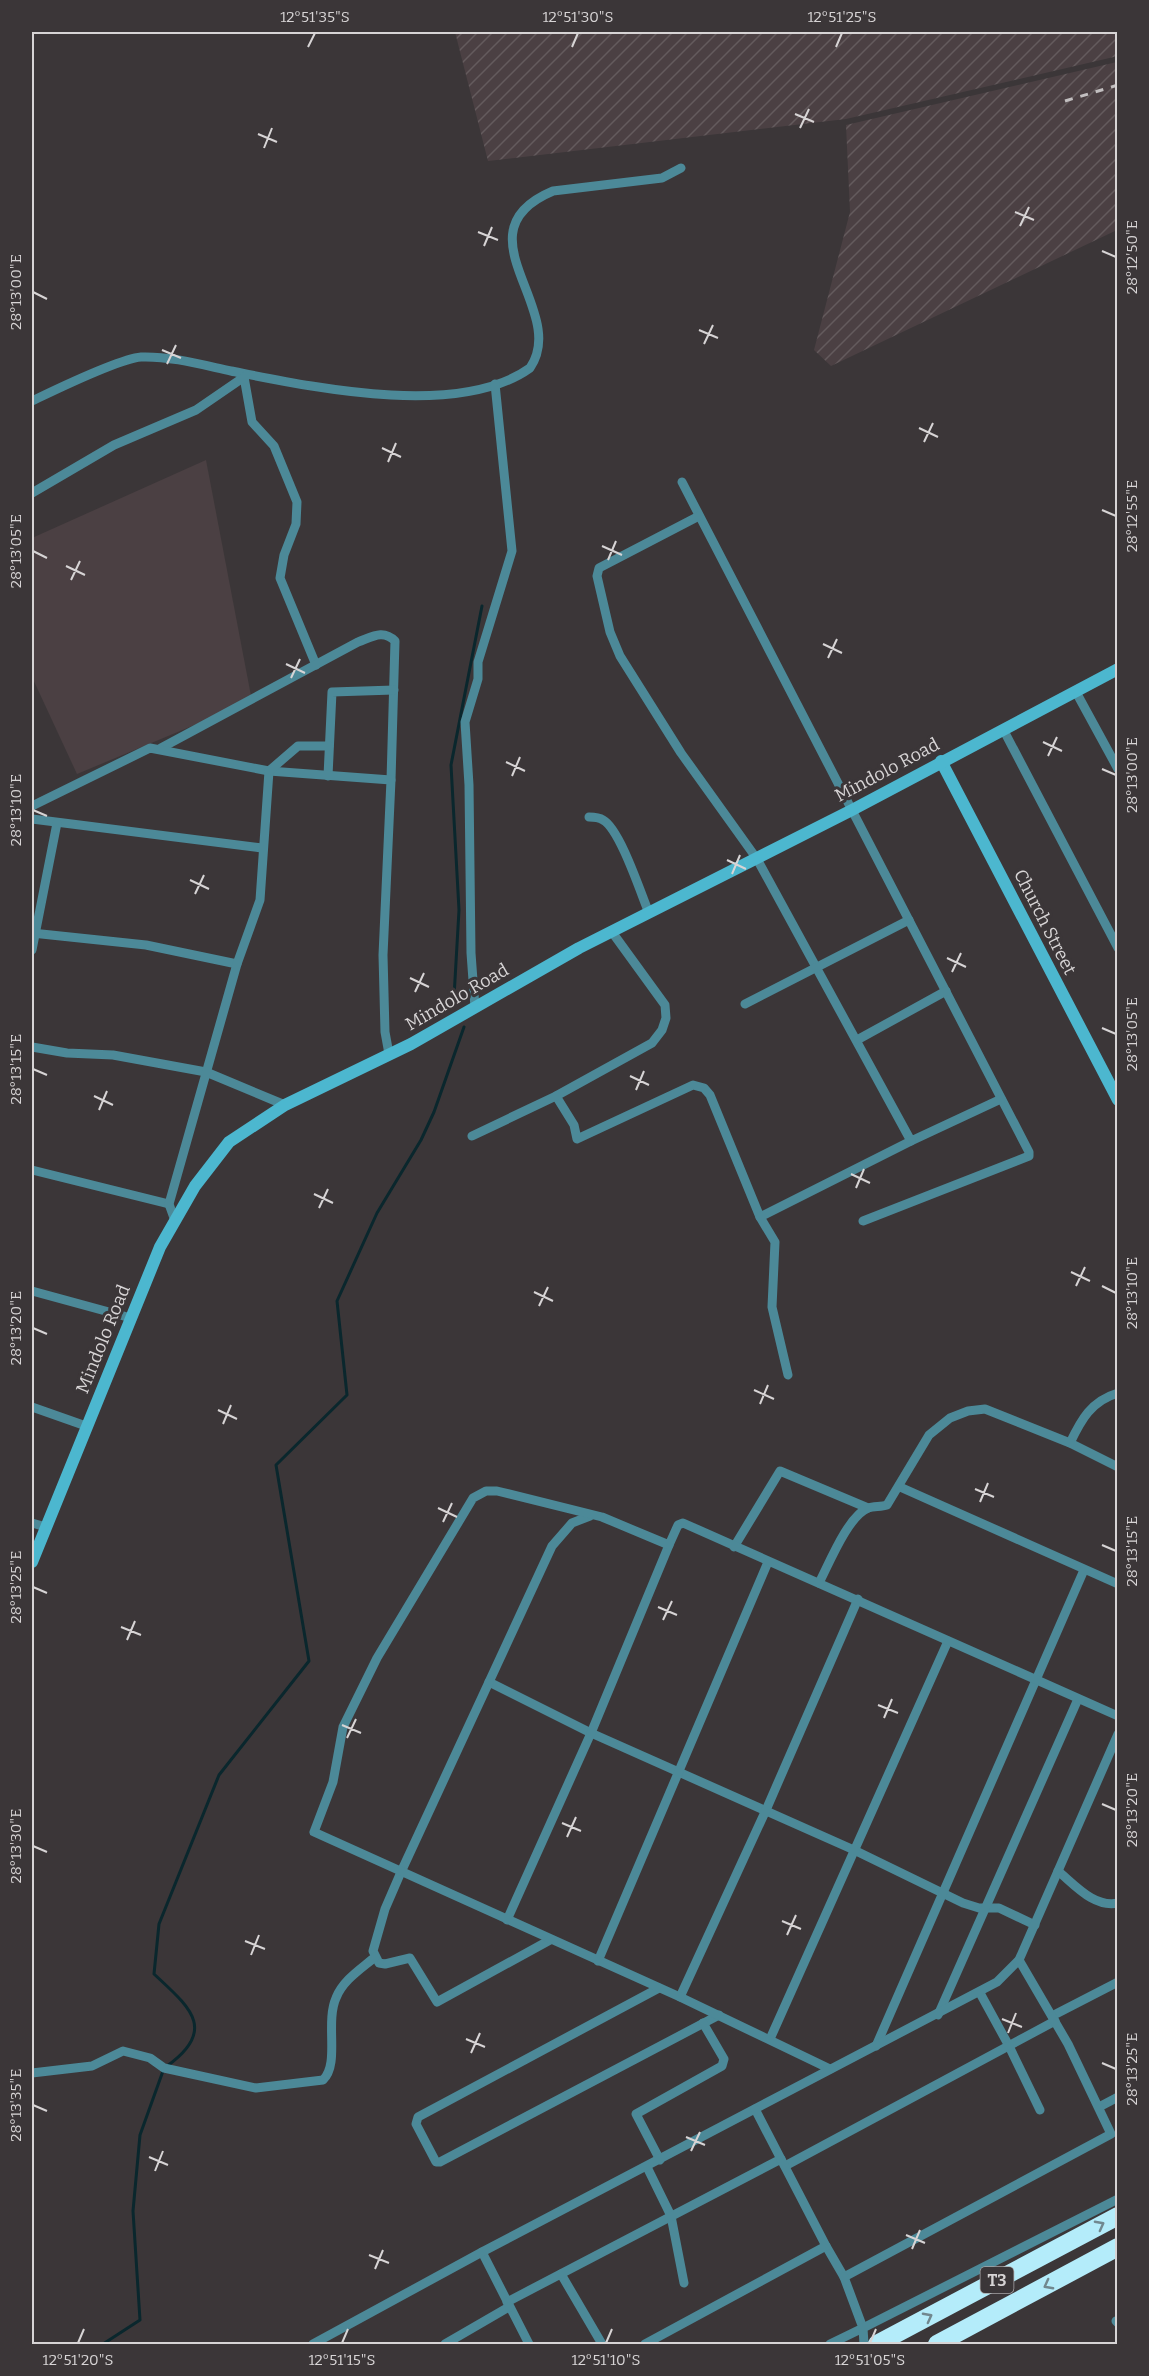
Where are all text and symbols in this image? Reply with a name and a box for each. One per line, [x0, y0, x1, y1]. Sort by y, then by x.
text: 12°51'35"S [280, 8, 350, 26]
text: 12°51'30"S [542, 8, 614, 26]
text: 12°51'25"S [807, 8, 877, 26]
text: 28°12'50"E [1123, 220, 1141, 294]
text: 28°13'00"E [7, 254, 25, 330]
text: 28°12'55"E [1123, 480, 1141, 552]
text: 28°13'05"E [7, 514, 25, 588]
street label: Mindolo Road [831, 733, 943, 807]
text: 28°13'00"E [1123, 737, 1141, 813]
text: 28°13'10"E [7, 774, 25, 846]
street label: Church Street [1009, 866, 1081, 979]
street label: Mindolo Road [402, 958, 513, 1035]
text: 28°13'05"E [1123, 997, 1141, 1071]
text: 28°13'15"E [7, 1034, 25, 1104]
text: 28°13'10"E [1123, 1257, 1141, 1329]
street label: Mindolo Road [71, 1281, 135, 1397]
text: 28°13'20"E [7, 1291, 25, 1365]
text: 28°13'15"E [1123, 1516, 1141, 1586]
text: 28°13'25"E [7, 1551, 25, 1623]
text: 28°13'20"E [1123, 1773, 1141, 1847]
text: 28°13'30"E [7, 1809, 25, 1883]
text: 28°13'25"E [1123, 2033, 1141, 2105]
text: 28°13'35"E [7, 2068, 25, 2142]
one-way arrow [1094, 2221, 1105, 2232]
road number: T3 [980, 2267, 1014, 2293]
one-way arrow [1044, 2278, 1054, 2289]
one-way arrow [922, 2313, 932, 2324]
text: 12°51'20"S [43, 2351, 113, 2369]
text: 12°51'15"S [308, 2351, 376, 2369]
text: 12°51'10"S [572, 2351, 640, 2369]
text: 12°51'05"S [835, 2351, 905, 2369]

